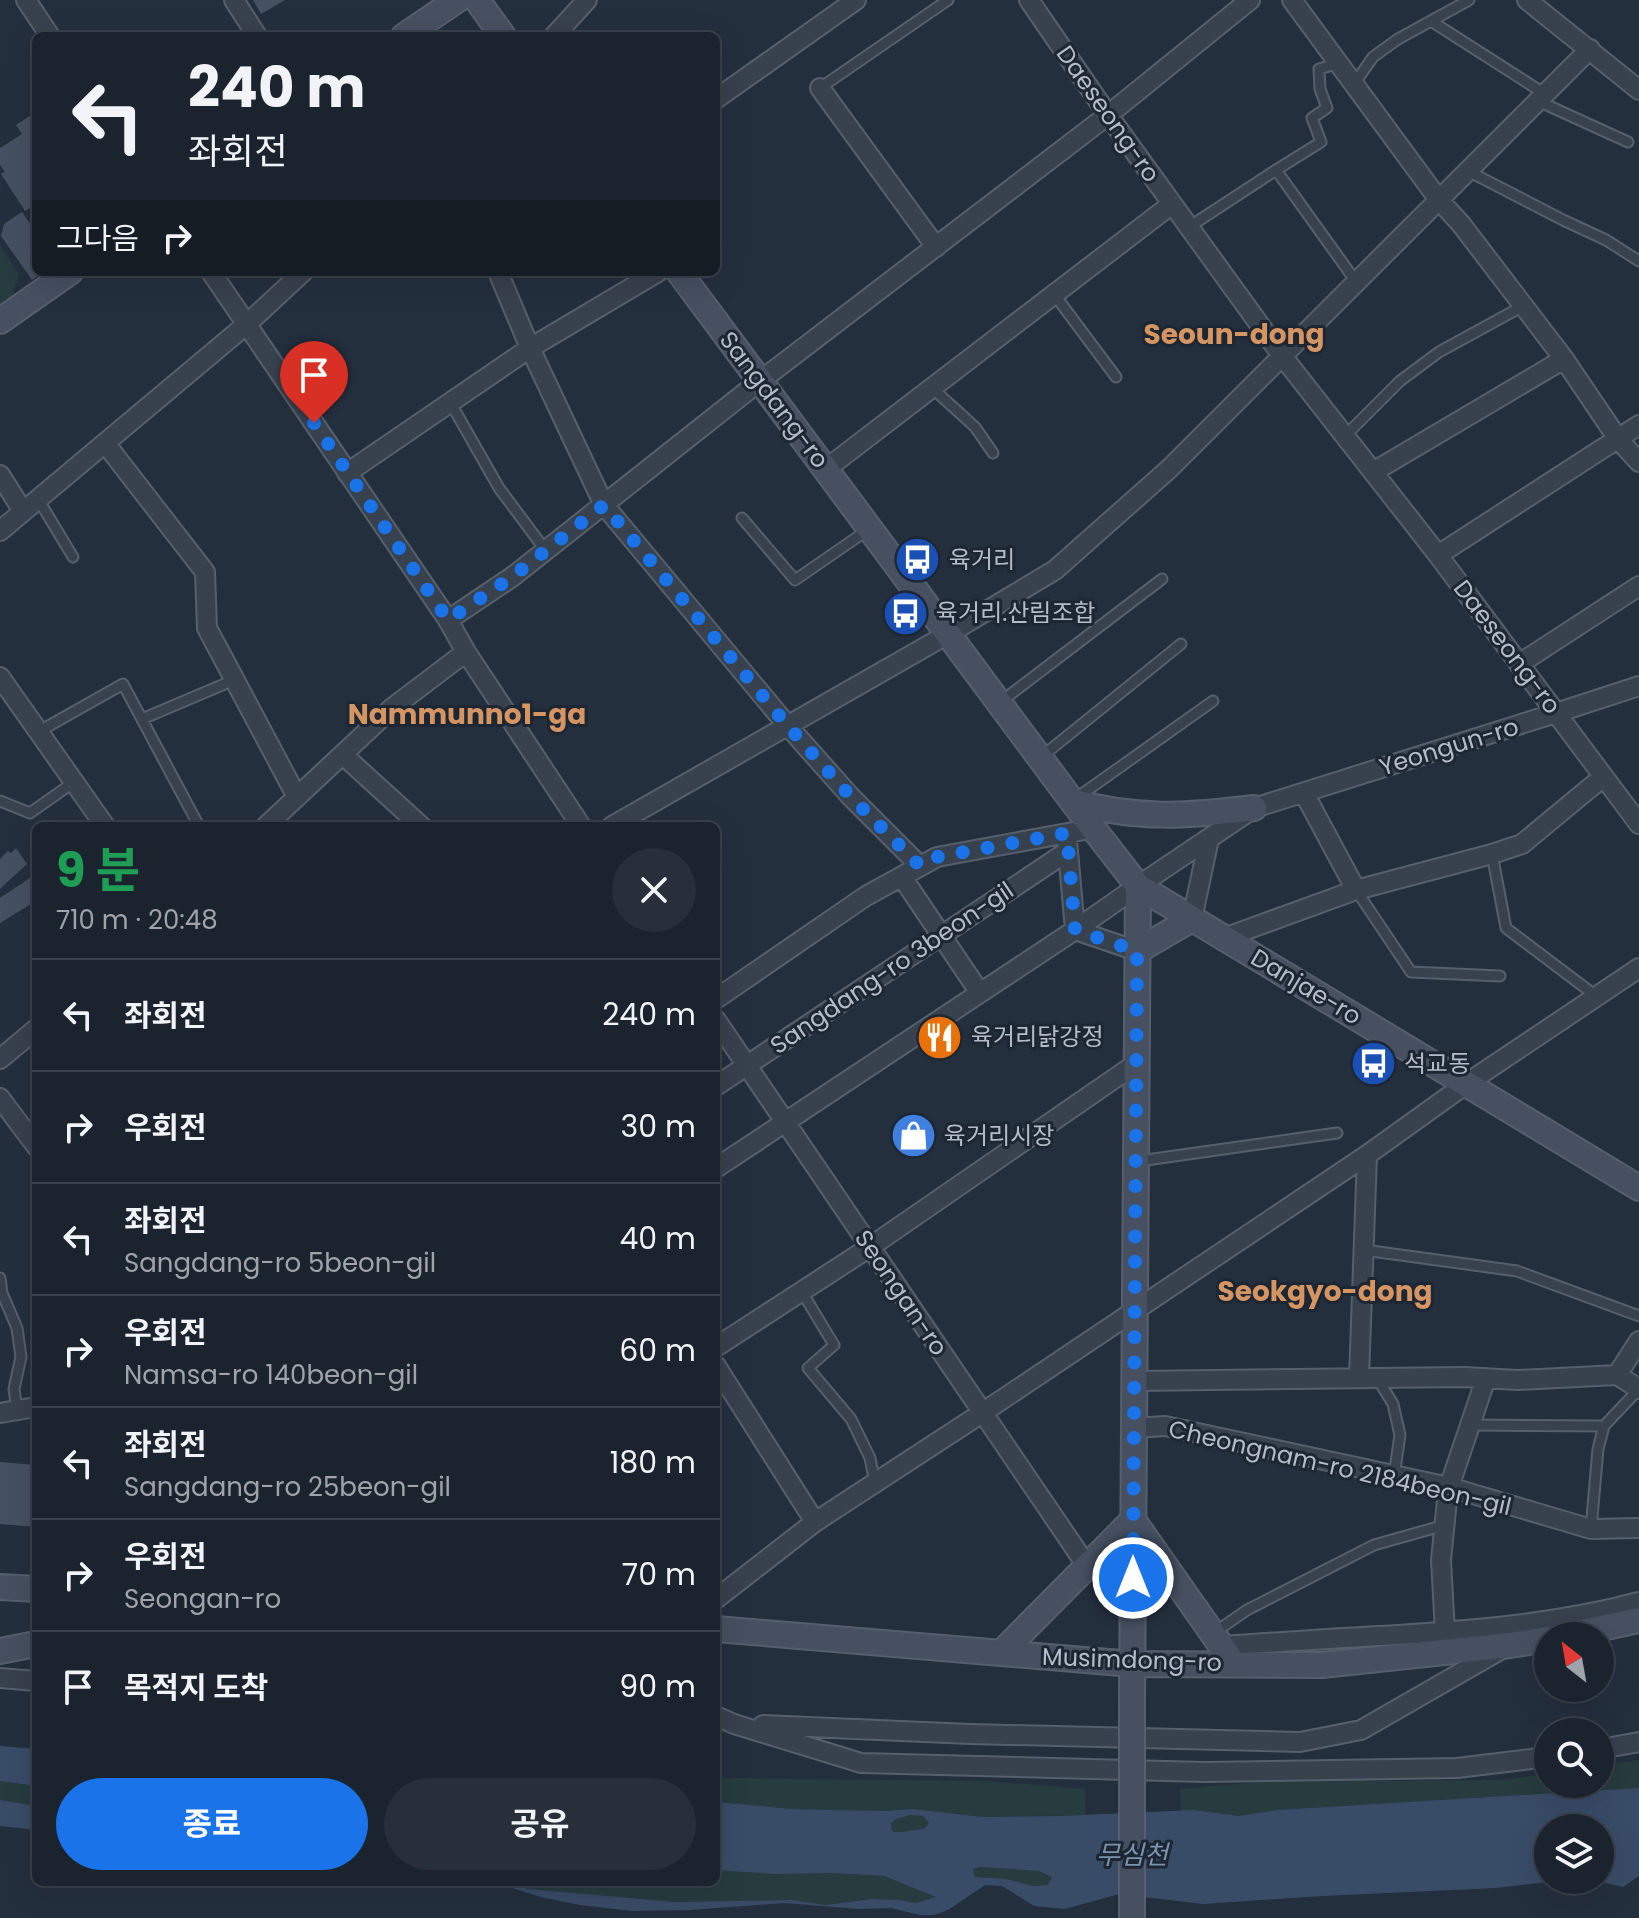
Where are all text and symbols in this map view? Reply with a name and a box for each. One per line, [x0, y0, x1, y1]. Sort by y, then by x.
street label: Daeseong-ro [1049, 39, 1168, 189]
text: 240 m [188, 48, 366, 127]
icon: left [56, 64, 160, 168]
text: 좌회전 [188, 126, 287, 177]
icon: right [155, 216, 199, 260]
text: 그다음 [56, 217, 139, 260]
district label: Seoun-dong [1143, 315, 1325, 354]
street label: Sangdang-ro [712, 324, 837, 475]
pin [280, 341, 348, 423]
icon: arrive [292, 353, 336, 397]
bus stop icon: 육거리 [894, 536, 942, 584]
place label: 육거리 [949, 543, 1015, 576]
street label: Daeseong-ro [1446, 573, 1569, 721]
bus stop icon: 육거리.산림조합 [881, 589, 929, 637]
place label: 육거리.산림조합 [936, 596, 1096, 629]
district label: Nammunno1-ga [348, 695, 586, 734]
street label: Yeongun-ro [1375, 710, 1523, 783]
text: 9 분 [56, 837, 140, 904]
button: close [612, 848, 696, 932]
street label: Sangdang-ro 3beon-gil [763, 874, 1020, 1062]
text: 710 m · 20:48 [56, 902, 218, 938]
street label: Danjae-ro [1245, 941, 1368, 1032]
icon: left [56, 993, 100, 1037]
text: 240 m [602, 993, 696, 1036]
text: 좌회전 [124, 994, 207, 1037]
restaurant icon: 육거리닭강정 [916, 1013, 964, 1061]
place label: 육거리닭강정 [971, 1020, 1103, 1053]
bus stop icon: 석교동 [1349, 1040, 1397, 1088]
place label: 석교동 [1404, 1047, 1470, 1080]
icon: right [56, 1105, 100, 1149]
text: 30 m [621, 1105, 696, 1148]
text: 우회전 [124, 1106, 207, 1149]
shop icon: 육거리시장 [889, 1112, 937, 1160]
place label: 육거리시장 [944, 1119, 1054, 1152]
text: 좌회전 [124, 1199, 207, 1242]
icon: left [56, 1217, 100, 1261]
text: 40 m [619, 1217, 696, 1260]
street label: Seongan-ro [847, 1223, 956, 1362]
text: Sangdang-ro 5beon-gil [124, 1245, 436, 1281]
district label: Seokgyo-dong [1217, 1272, 1433, 1311]
text: 우회전 [124, 1311, 207, 1354]
icon: right [56, 1329, 100, 1373]
text: 60 m [619, 1329, 696, 1372]
text: Namsa-ro 140beon-gil [124, 1357, 418, 1393]
street label: Cheongnam-ro 2184beon-gil [1166, 1412, 1515, 1523]
text: 좌회전 [124, 1423, 207, 1466]
icon: left [56, 1441, 100, 1485]
text: 180 m [610, 1441, 696, 1484]
text: Sangdang-ro 25beon-gil [124, 1469, 451, 1505]
text: 우회전 [124, 1535, 207, 1578]
position arrow [1091, 1536, 1175, 1620]
icon: right [56, 1553, 100, 1597]
text: 70 m [622, 1553, 696, 1596]
text: Seongan-ro [124, 1581, 281, 1617]
north arrow [1534, 1622, 1614, 1702]
map controls [1534, 1622, 1614, 1894]
street label: Musimdong-ro [1042, 1640, 1222, 1679]
icon: arrive [56, 1665, 100, 1709]
text: 90 m [619, 1665, 696, 1708]
text: 목적지 도착 [124, 1666, 268, 1709]
button: search [1534, 1718, 1614, 1798]
button: 종료 [56, 1778, 368, 1870]
button: 공유 [384, 1778, 696, 1870]
button: layers [1534, 1814, 1614, 1894]
water label: 무심천 [1096, 1837, 1171, 1873]

